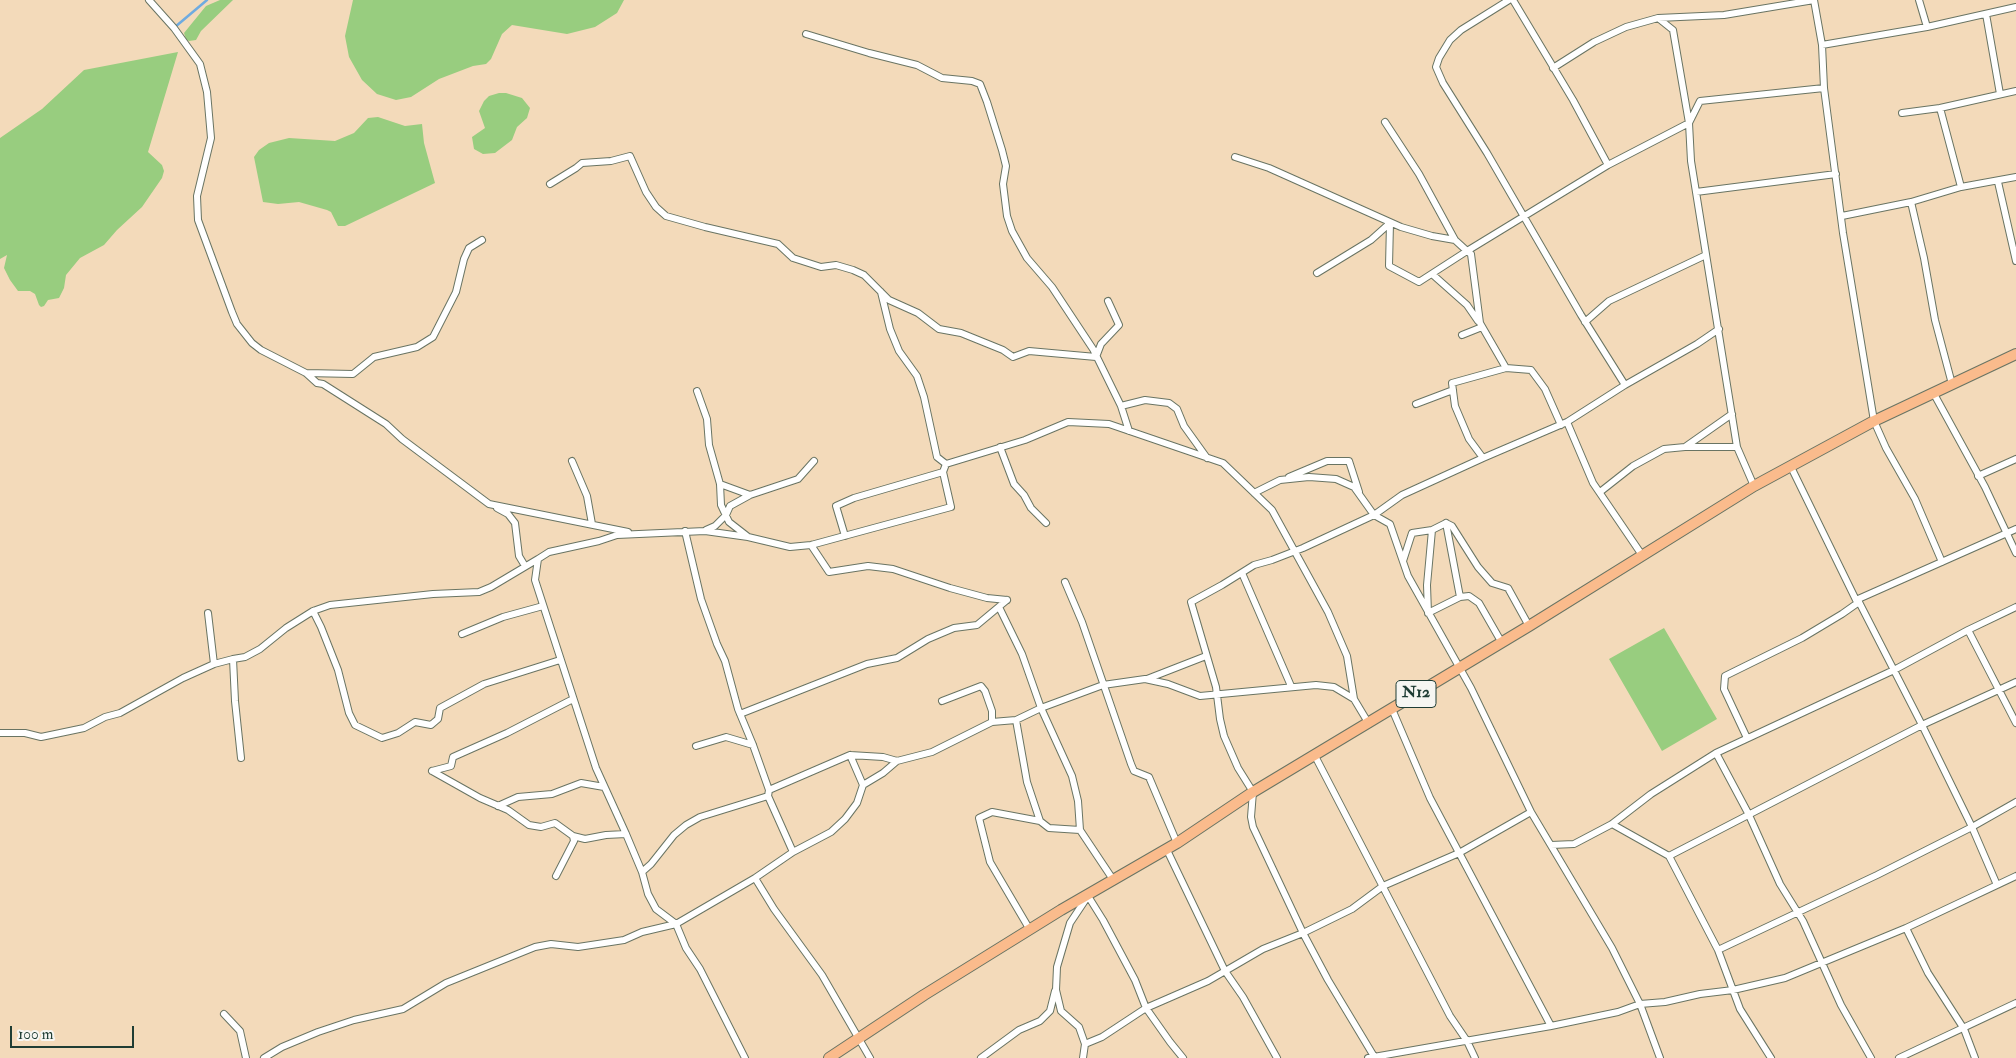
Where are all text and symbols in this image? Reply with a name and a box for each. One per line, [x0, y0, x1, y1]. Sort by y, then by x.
road number: N12 [1396, 681, 1436, 708]
scale bar [12, 1016, 136, 1048]
text: 100 m [18, 1025, 53, 1044]

